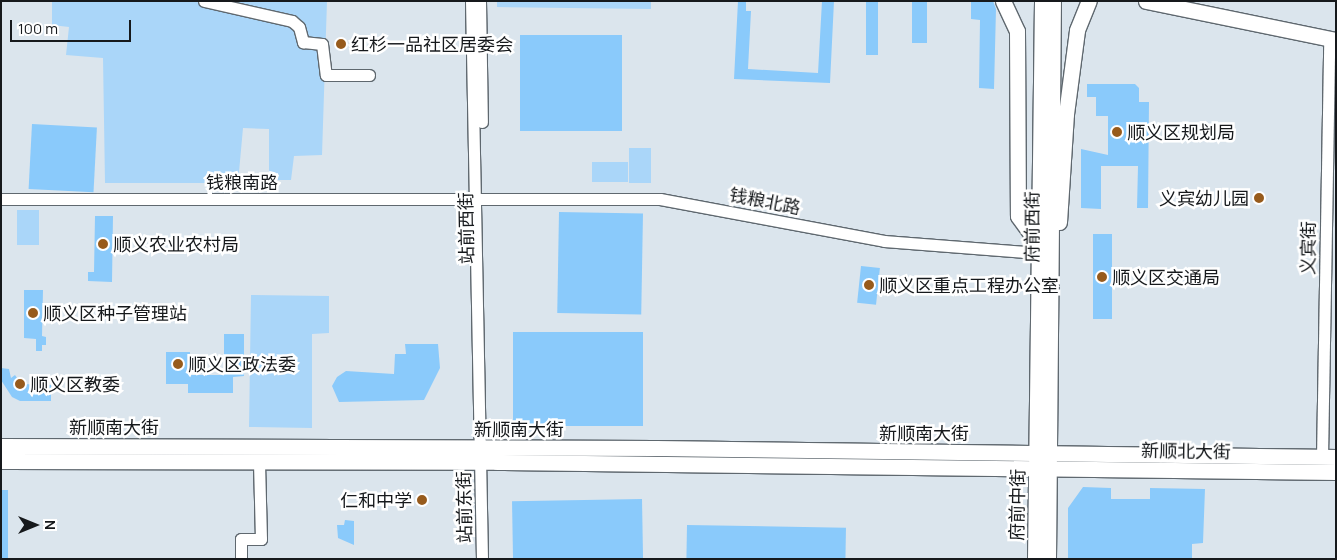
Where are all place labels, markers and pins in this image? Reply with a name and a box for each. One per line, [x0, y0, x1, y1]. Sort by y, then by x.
place label: 红杉一品社区居委会 [351, 33, 513, 55]
marker: 红杉一品社区居委会 [335, 38, 347, 50]
place label: 顺义区规划局 [1127, 121, 1235, 143]
marker: 顺义区规划局 [1111, 126, 1123, 138]
place label: 义宾幼儿园 [1159, 187, 1249, 209]
marker: 义宾幼儿园 [1253, 192, 1265, 204]
place label: 顺义农业农村局 [113, 233, 239, 255]
marker: 顺义农业农村局 [97, 238, 109, 250]
place label: 顺义区交通局 [1112, 266, 1220, 288]
marker: 顺义区交通局 [1096, 271, 1108, 283]
place label: 顺义区重点工程办公室 [879, 274, 1059, 296]
marker: 顺义区重点工程办公室 [863, 279, 875, 291]
place label: 顺义区种子管理站 [43, 302, 187, 324]
marker: 顺义区种子管理站 [27, 307, 39, 319]
place label: 顺义区政法委 [188, 353, 296, 375]
marker: 顺义区政法委 [172, 358, 184, 370]
place label: 顺义区教委 [30, 373, 120, 395]
marker: 顺义区教委 [14, 378, 26, 390]
place label: 仁和中学 [340, 489, 412, 511]
marker: 仁和中学 [416, 494, 428, 506]

